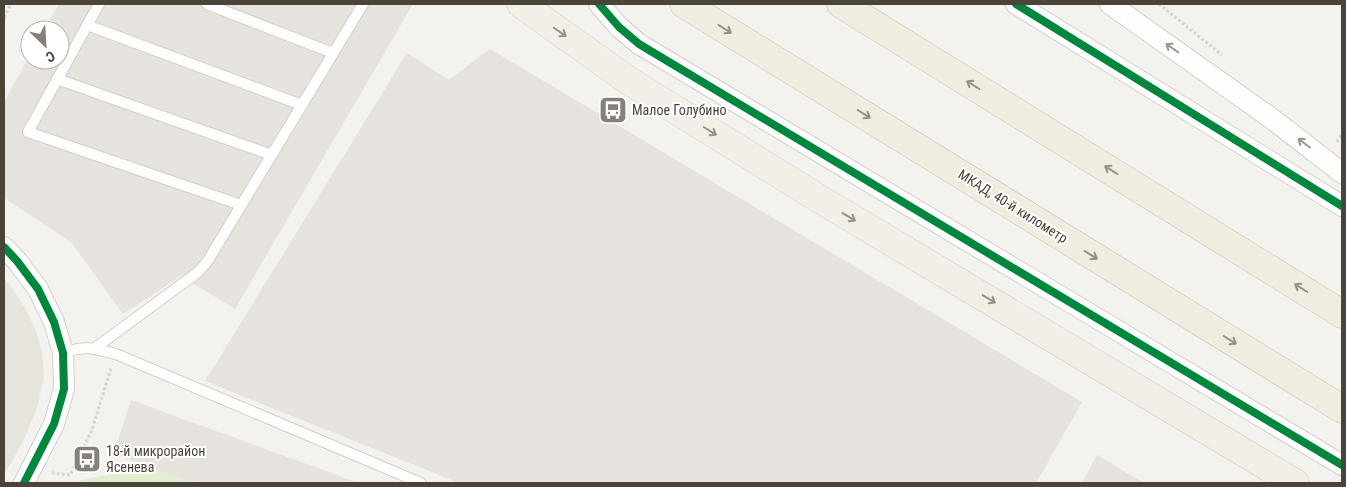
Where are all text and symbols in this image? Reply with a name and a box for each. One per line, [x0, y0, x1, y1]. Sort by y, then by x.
north arrow [20, 20, 70, 70]
one-way arrow [718, 25, 732, 35]
one-way arrow [553, 27, 567, 37]
one-way arrow [1166, 42, 1179, 53]
text: С [43, 48, 57, 66]
one-way arrow [966, 79, 980, 90]
bus stop icon: Малое Голубино [598, 95, 628, 125]
place label: Малое Голубино [632, 102, 727, 118]
one-way arrow [856, 110, 870, 120]
one-way arrow [703, 127, 717, 137]
one-way arrow [1297, 138, 1311, 148]
one-way arrow [1105, 165, 1119, 175]
street label: МКАД, 40-й километр [955, 166, 1071, 246]
one-way arrow [841, 212, 855, 222]
one-way arrow [1084, 250, 1098, 260]
one-way arrow [1294, 282, 1308, 292]
one-way arrow [981, 295, 995, 305]
one-way arrow [1222, 335, 1236, 345]
place label: 18-й микрорайон Ясенева [106, 443, 205, 475]
bus stop icon: 18-й микрорайон Ясенева [72, 444, 102, 474]

